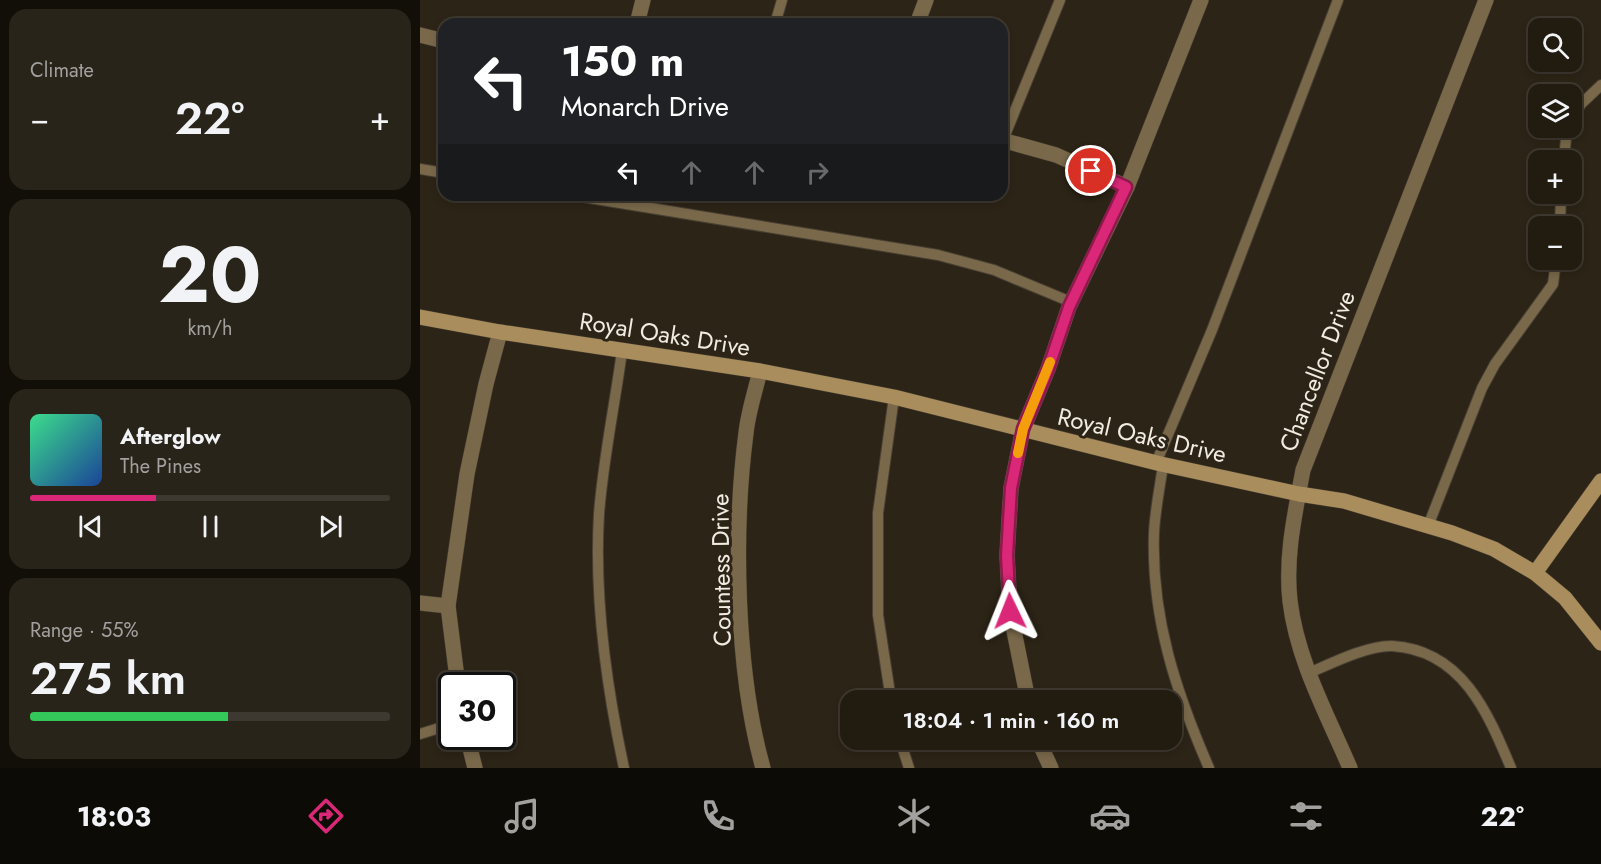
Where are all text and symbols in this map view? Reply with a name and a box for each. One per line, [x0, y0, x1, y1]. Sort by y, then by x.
map controls [1528, 18, 1582, 270]
button: search [1528, 18, 1582, 72]
text: 150 m [561, 31, 684, 92]
icon: left [462, 42, 540, 120]
text: Climate [30, 56, 94, 85]
button: layers [1528, 84, 1582, 138]
text: 22° [175, 86, 244, 151]
text: Monarch Drive [561, 87, 729, 126]
text: − [30, 95, 49, 142]
text: + [370, 95, 390, 142]
pin [1065, 145, 1116, 196]
button: + [1528, 150, 1582, 204]
icon: arrive [1074, 154, 1107, 187]
icon: left [612, 156, 645, 189]
icon: ahead [675, 156, 708, 189]
icon: ahead [738, 156, 771, 189]
icon: right [801, 156, 834, 189]
button: − [1528, 216, 1582, 270]
text: 20 [159, 219, 261, 331]
street label: Chancellor Drive [1270, 285, 1364, 457]
street label: Royal Oaks Drive [577, 303, 753, 365]
text: km/h [187, 314, 233, 343]
street label: Royal Oaks Drive [1054, 399, 1230, 471]
text: Afterglow [120, 420, 221, 452]
text: The Pines [120, 452, 201, 481]
street label: Countess Drive [702, 493, 740, 647]
icon: previous [74, 510, 107, 543]
icon: pause [194, 510, 227, 543]
icon: next [314, 510, 347, 543]
position arrow [978, 579, 1042, 643]
text: Range · 55% [30, 616, 139, 645]
text: 275 km [30, 646, 186, 711]
speed limit sign: 30 [438, 672, 516, 750]
text: 18:04 · 1 min · 160 m [903, 704, 1119, 736]
icon: directions [305, 795, 347, 837]
icon: music [501, 795, 543, 837]
icon: phone [697, 795, 739, 837]
icon: climate [893, 795, 935, 837]
icon: car [1089, 795, 1131, 837]
icon: filters [1285, 795, 1327, 837]
text: 18:03 [77, 797, 151, 836]
text: 22° [1481, 797, 1524, 836]

